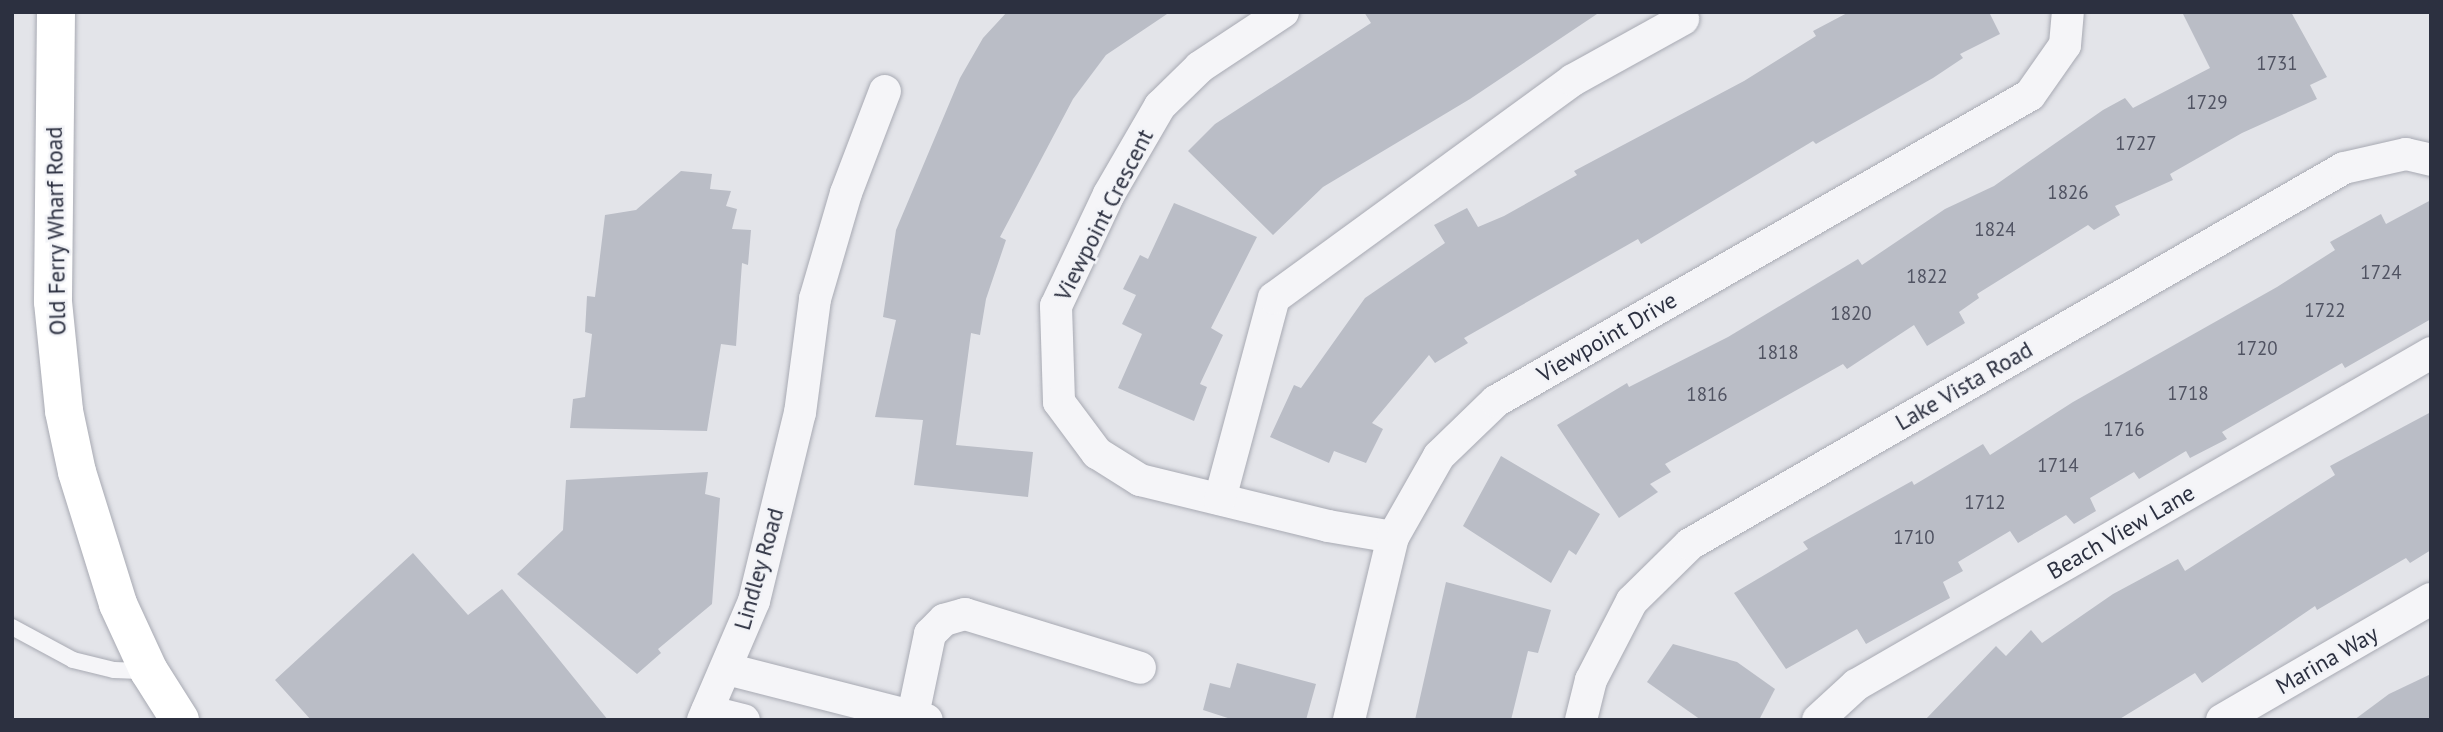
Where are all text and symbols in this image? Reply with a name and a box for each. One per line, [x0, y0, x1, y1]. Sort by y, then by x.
house number: 1731 [2256, 53, 2298, 75]
house number: 1729 [2186, 92, 2228, 114]
street label: Viewpoint Crescent [1049, 125, 1159, 305]
street label: Old Ferry Wharf Road [40, 126, 72, 336]
house number: 1727 [2115, 133, 2157, 155]
house number: 1826 [2047, 182, 2089, 204]
house number: 1824 [1974, 219, 2016, 241]
house number: 1724 [2360, 262, 2402, 284]
house number: 1822 [1906, 266, 1948, 288]
street label: Viewpoint Drive [1532, 286, 1682, 388]
house number: 1722 [2304, 300, 2346, 322]
house number: 1820 [1830, 303, 1872, 325]
street label: Lake Vista Road [1890, 335, 2038, 437]
house number: 1720 [2236, 338, 2278, 360]
house number: 1818 [1757, 342, 1799, 364]
house number: 1718 [2167, 383, 2209, 405]
house number: 1816 [1686, 384, 1728, 406]
house number: 1716 [2103, 419, 2145, 441]
house number: 1714 [2037, 455, 2079, 477]
street label: Beach View Lane [2042, 478, 2200, 586]
house number: 1712 [1964, 492, 2006, 514]
street label: Lindley Road [728, 504, 790, 634]
house number: 1710 [1893, 527, 1935, 549]
street label: Marina Way [2271, 620, 2383, 700]

